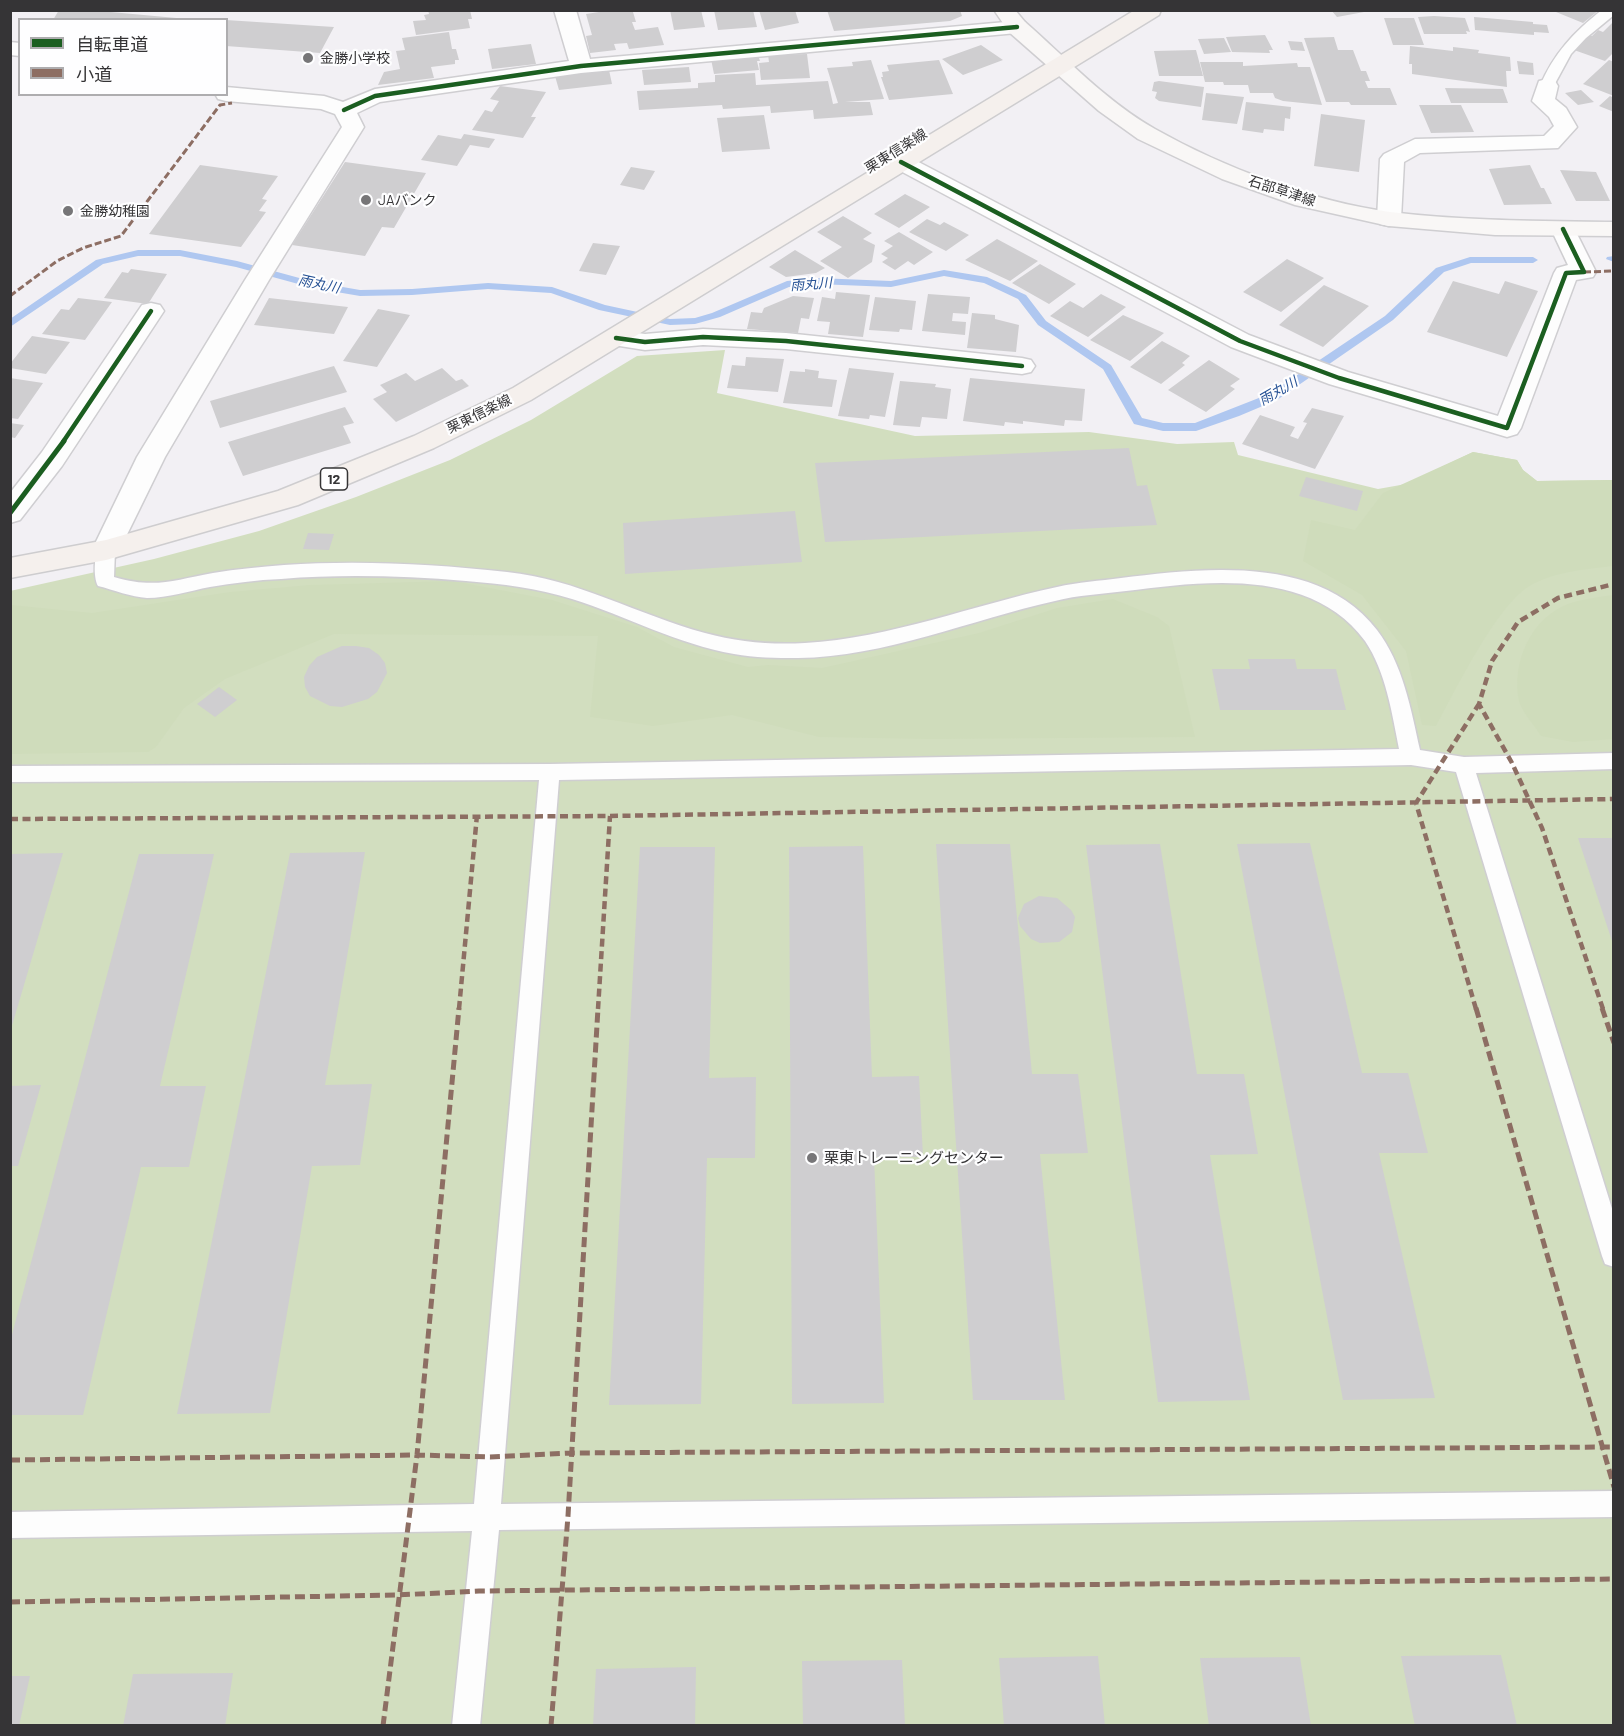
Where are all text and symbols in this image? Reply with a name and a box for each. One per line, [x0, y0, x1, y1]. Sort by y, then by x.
legend [18, 18, 228, 96]
text: 自転車道 [76, 33, 148, 55]
place label: 金勝小学校 [320, 50, 390, 66]
marker: 金勝小学校 [301, 51, 315, 65]
text: 小道 [76, 63, 112, 85]
street label: 栗東信楽線 [862, 125, 930, 177]
street label: 石部草津線 [1246, 172, 1318, 210]
place label: JAバンク [378, 192, 436, 208]
marker: JAバンク [359, 193, 373, 207]
place label: 金勝幼稚園 [80, 203, 150, 219]
marker: 金勝幼稚園 [61, 204, 75, 218]
water label: 雨丸川 [297, 271, 341, 297]
water label: 雨丸川 [789, 274, 833, 294]
water label: 雨丸川 [1256, 373, 1300, 409]
street label: 栗東信楽線 [444, 391, 514, 437]
road number: 12 [320, 468, 348, 490]
place label: 栗東トレーニングセンター [824, 1149, 1004, 1167]
marker: 栗東トレーニングセンター [805, 1151, 819, 1165]

